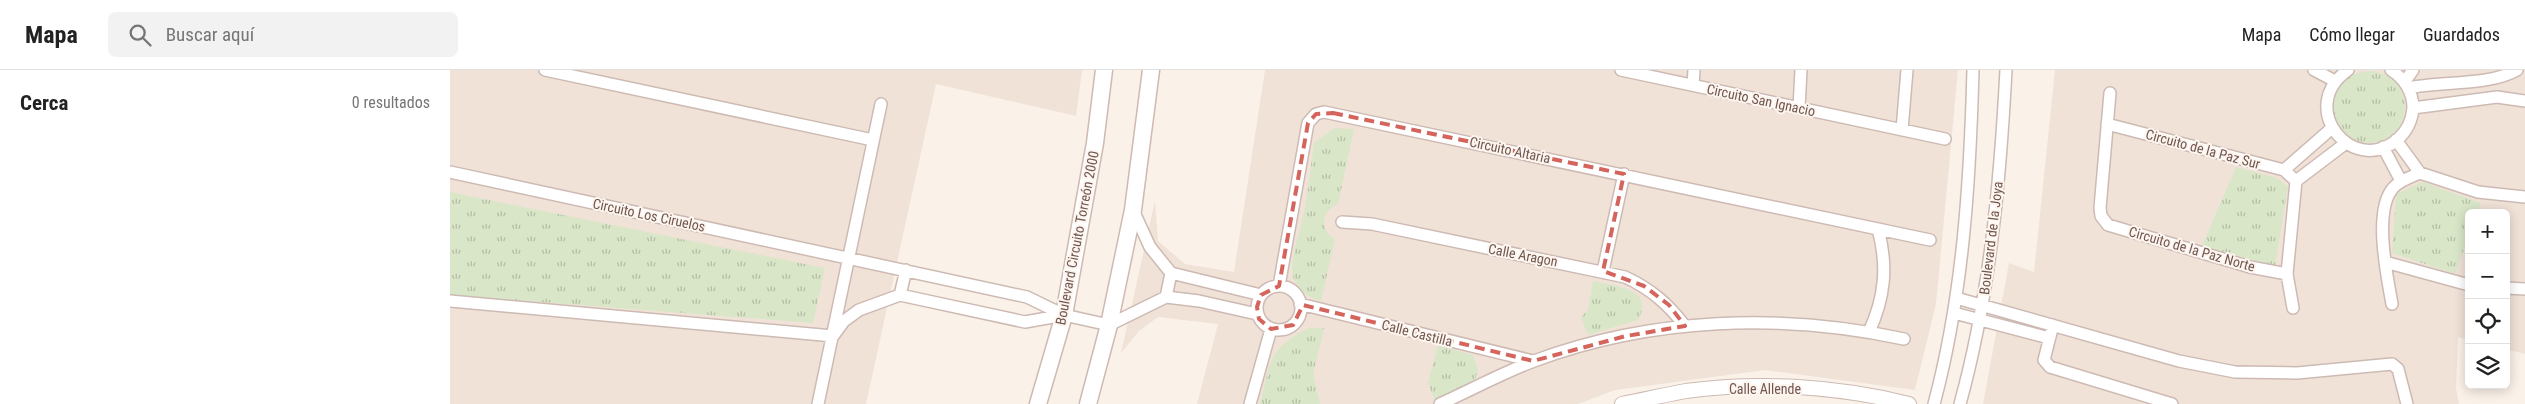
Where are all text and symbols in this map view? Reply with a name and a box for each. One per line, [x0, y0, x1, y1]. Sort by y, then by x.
search box [108, 12, 458, 57]
text: Mapa [25, 21, 78, 49]
icon: search [126, 21, 154, 49]
text: Buscar aquí [166, 23, 254, 46]
text: Mapa [2242, 24, 2281, 45]
text: Cómo llegar [2309, 24, 2395, 45]
text: Guardados [2423, 24, 2500, 45]
street label: Circuito San Ignacio [1705, 81, 1817, 119]
text: Cerca [20, 91, 68, 115]
text: 0 resultados [352, 93, 430, 112]
street label: Circuito de la Paz Sur [2144, 126, 2262, 172]
street label: Circuito Altaria [1468, 134, 1552, 166]
street label: Boulevard Circuito Torreón 2000 [1052, 150, 1102, 326]
street label: Boulevard de la Joya [1976, 180, 2006, 296]
street label: Circuito Los Ciruelos [591, 195, 707, 235]
map controls [2465, 209, 2510, 389]
button: + [2465, 209, 2510, 254]
street label: Circuito de la Paz Norte [2127, 223, 2257, 275]
street label: Calle Aragon [1487, 240, 1559, 270]
button: − [2465, 254, 2510, 299]
button: locate [2465, 299, 2510, 344]
street label: Calle Castilla [1380, 316, 1454, 350]
button: layers [2465, 344, 2510, 389]
street label: Calle Allende [1729, 381, 1802, 397]

